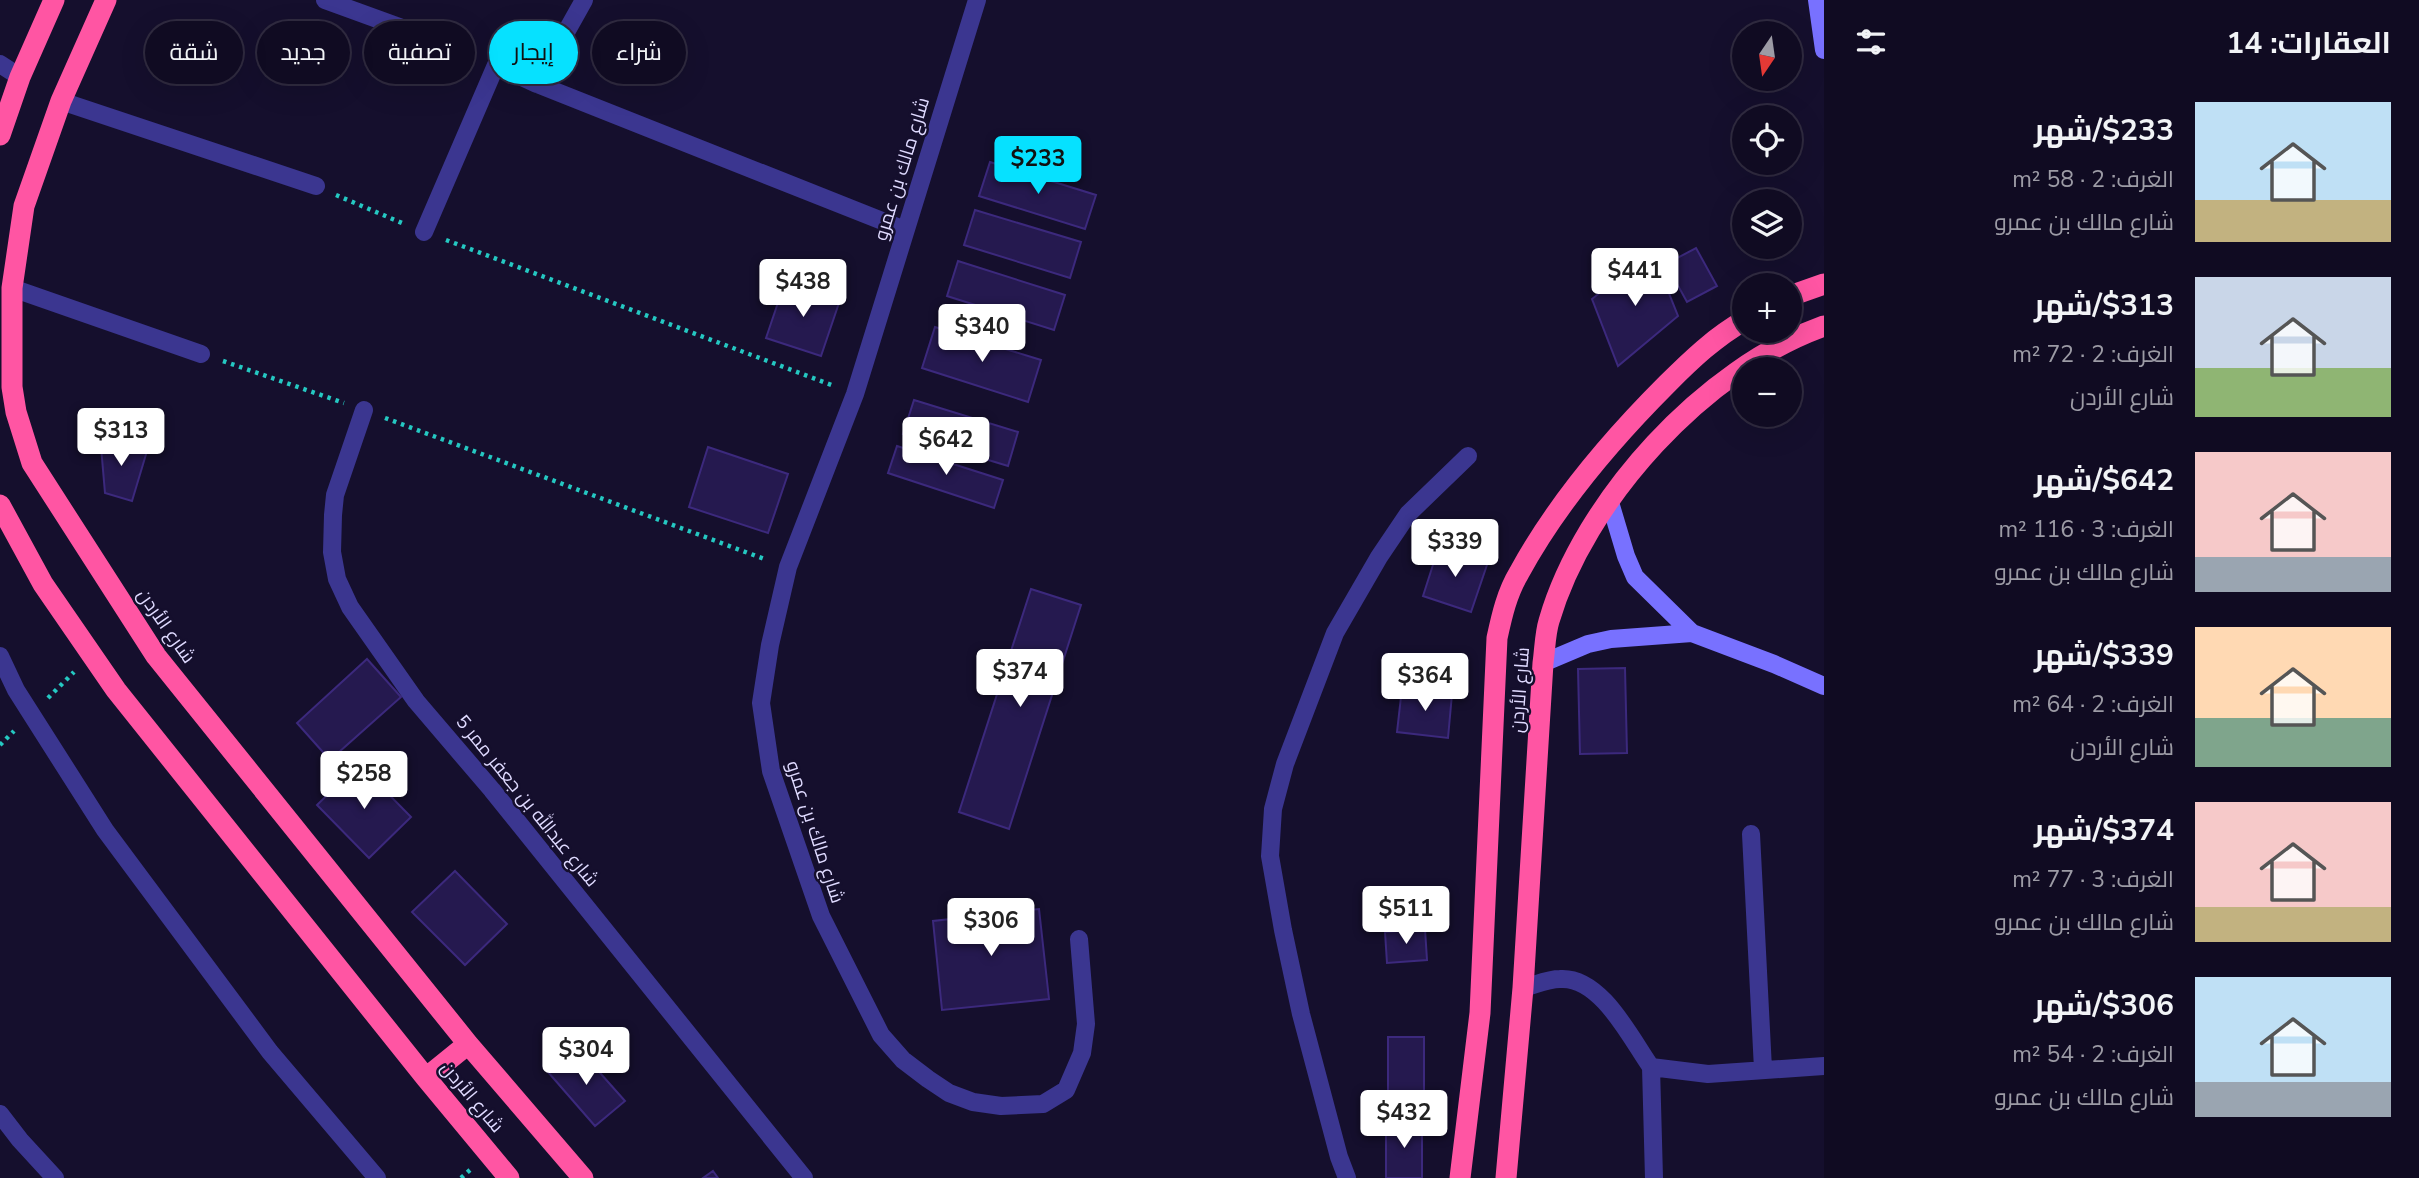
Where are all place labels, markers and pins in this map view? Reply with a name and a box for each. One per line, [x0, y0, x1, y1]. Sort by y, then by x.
pin: $233 [997, 136, 1079, 196]
pin: $441 [1594, 248, 1676, 308]
pin: $438 [762, 260, 844, 319]
pin: $340 [941, 304, 1023, 364]
pin: $313 [80, 408, 162, 468]
pin: $642 [905, 418, 987, 477]
pin: $339 [1414, 520, 1496, 579]
pin: $374 [979, 650, 1061, 709]
pin: $364 [1384, 654, 1466, 713]
pin: $258 [323, 752, 405, 811]
pin: $511 [1365, 886, 1447, 946]
pin: $306 [950, 898, 1032, 958]
pin: $304 [545, 1028, 627, 1087]
pin: $432 [1363, 1090, 1445, 1150]

